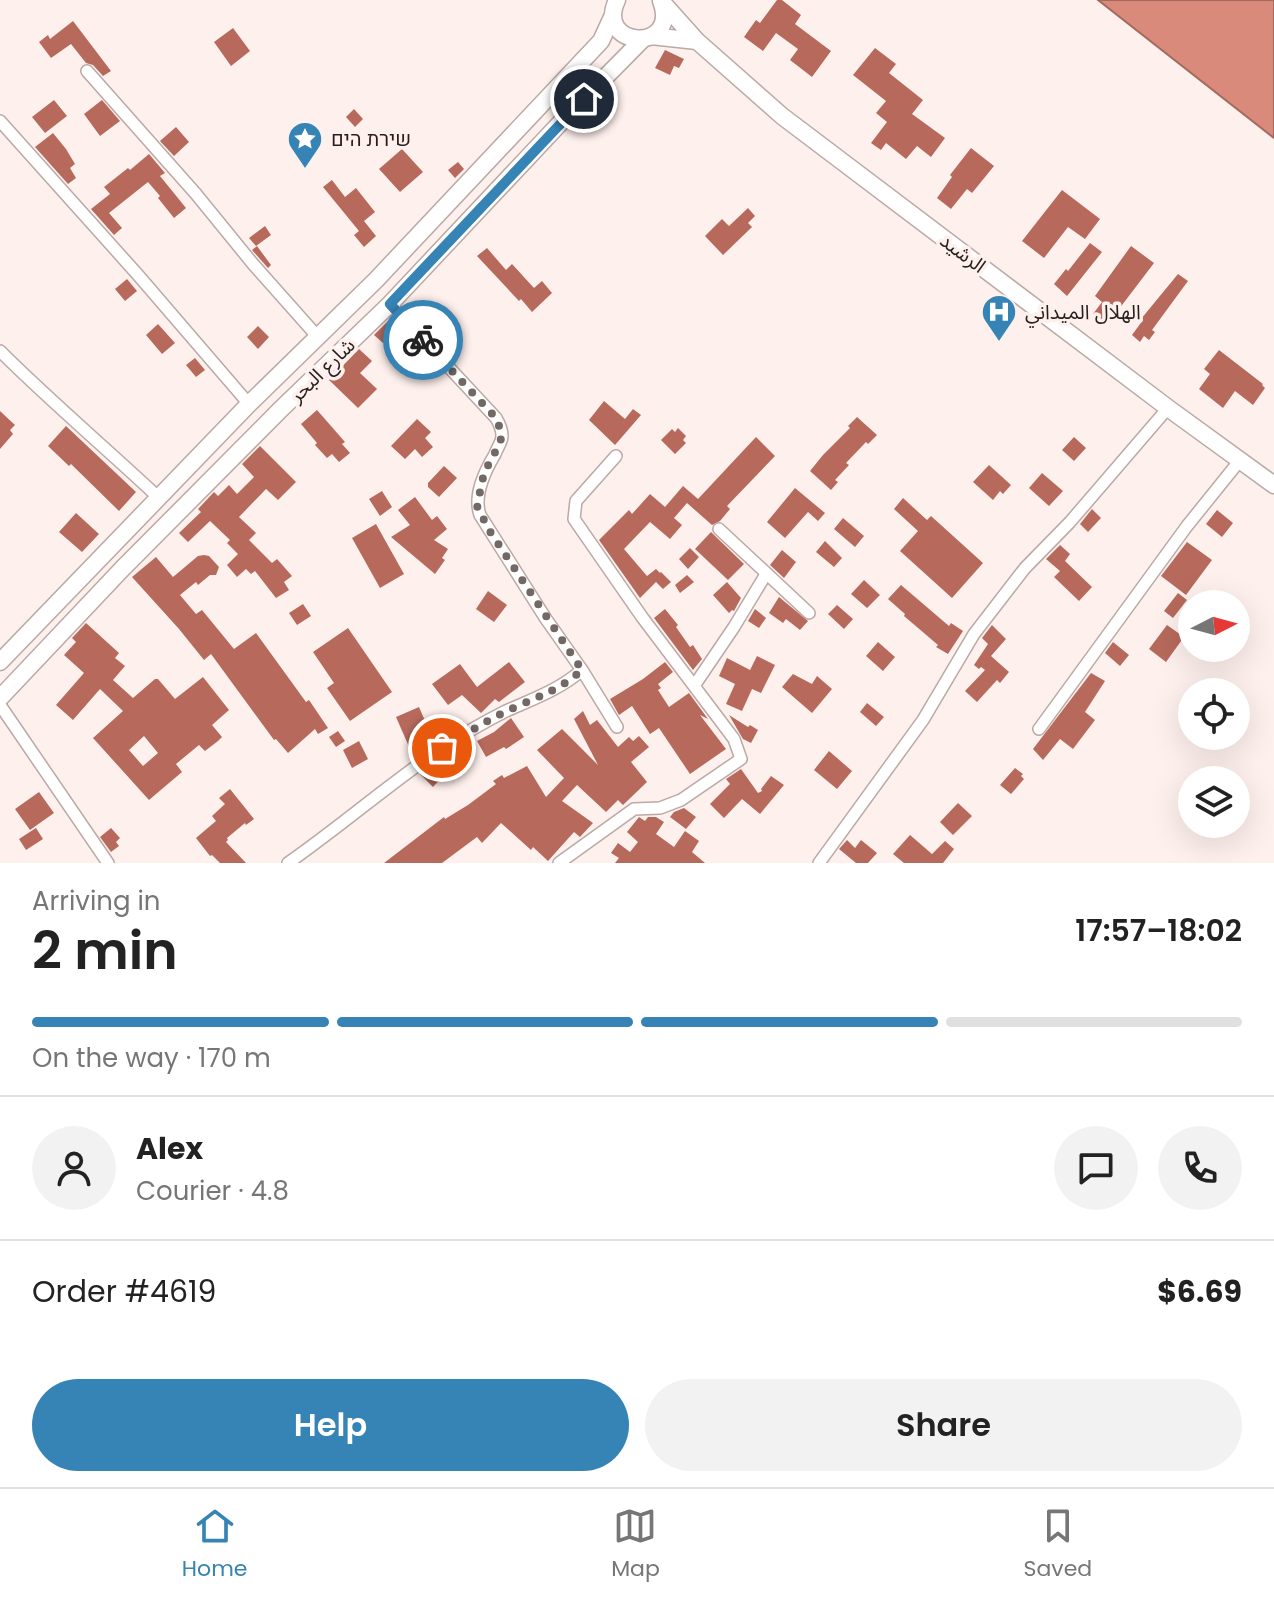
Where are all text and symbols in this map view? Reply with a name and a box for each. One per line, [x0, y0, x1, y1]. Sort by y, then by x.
pin [550, 65, 618, 133]
icon: home [562, 77, 606, 121]
place icon: שירת הים [286, 120, 324, 170]
place label: שירת הים [331, 125, 411, 153]
street label: الرشيد [934, 226, 992, 280]
hospital icon: الهلال الميداني [980, 293, 1018, 343]
place label: الهلال الميداني [1025, 298, 1141, 328]
courier [383, 300, 463, 380]
icon: bike [401, 318, 445, 362]
street label: شارع البحر [282, 332, 362, 410]
north arrow [1178, 590, 1250, 662]
map controls [1178, 590, 1250, 838]
button: locate [1178, 678, 1250, 750]
pin [408, 714, 476, 782]
icon: bag [420, 726, 464, 770]
button: layers [1178, 766, 1250, 838]
text: Arriving in [32, 883, 161, 919]
text: 17:57–18:02 [1075, 909, 1242, 952]
text: 2 min [32, 914, 178, 987]
text: On the way · 170 m [32, 1040, 271, 1076]
button: person [32, 1126, 116, 1210]
button: chat [1054, 1126, 1138, 1210]
button: phone [1158, 1126, 1242, 1210]
text: Alex [136, 1127, 203, 1170]
text: Courier · 4.8 [136, 1173, 289, 1209]
text: Order #4619 [32, 1270, 216, 1313]
text: $6.69 [1157, 1270, 1242, 1313]
button: Help [32, 1379, 629, 1471]
button: Share [645, 1379, 1242, 1471]
tab: Home [182, 1504, 247, 1585]
tab: Map [611, 1504, 660, 1585]
tab: Saved [1024, 1504, 1092, 1585]

